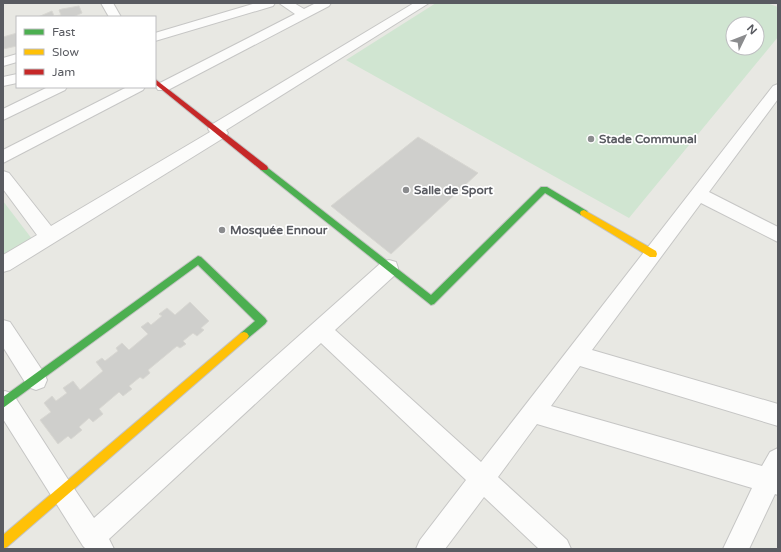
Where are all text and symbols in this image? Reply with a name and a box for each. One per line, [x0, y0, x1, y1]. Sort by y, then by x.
legend [16, 16, 156, 88]
north arrow [725, 16, 765, 56]
text: N [744, 22, 760, 37]
text: Fast [52, 25, 76, 39]
text: Slow [52, 45, 79, 59]
text: Jam [52, 65, 75, 79]
place label: Stade Communal [599, 132, 697, 146]
marker: Stade Communal [586, 134, 596, 144]
place label: Salle de Sport [414, 183, 493, 198]
marker: Salle de Sport [401, 185, 411, 195]
place label: Mosquée Ennour [230, 223, 328, 238]
marker: Mosquée Ennour [217, 225, 227, 235]

